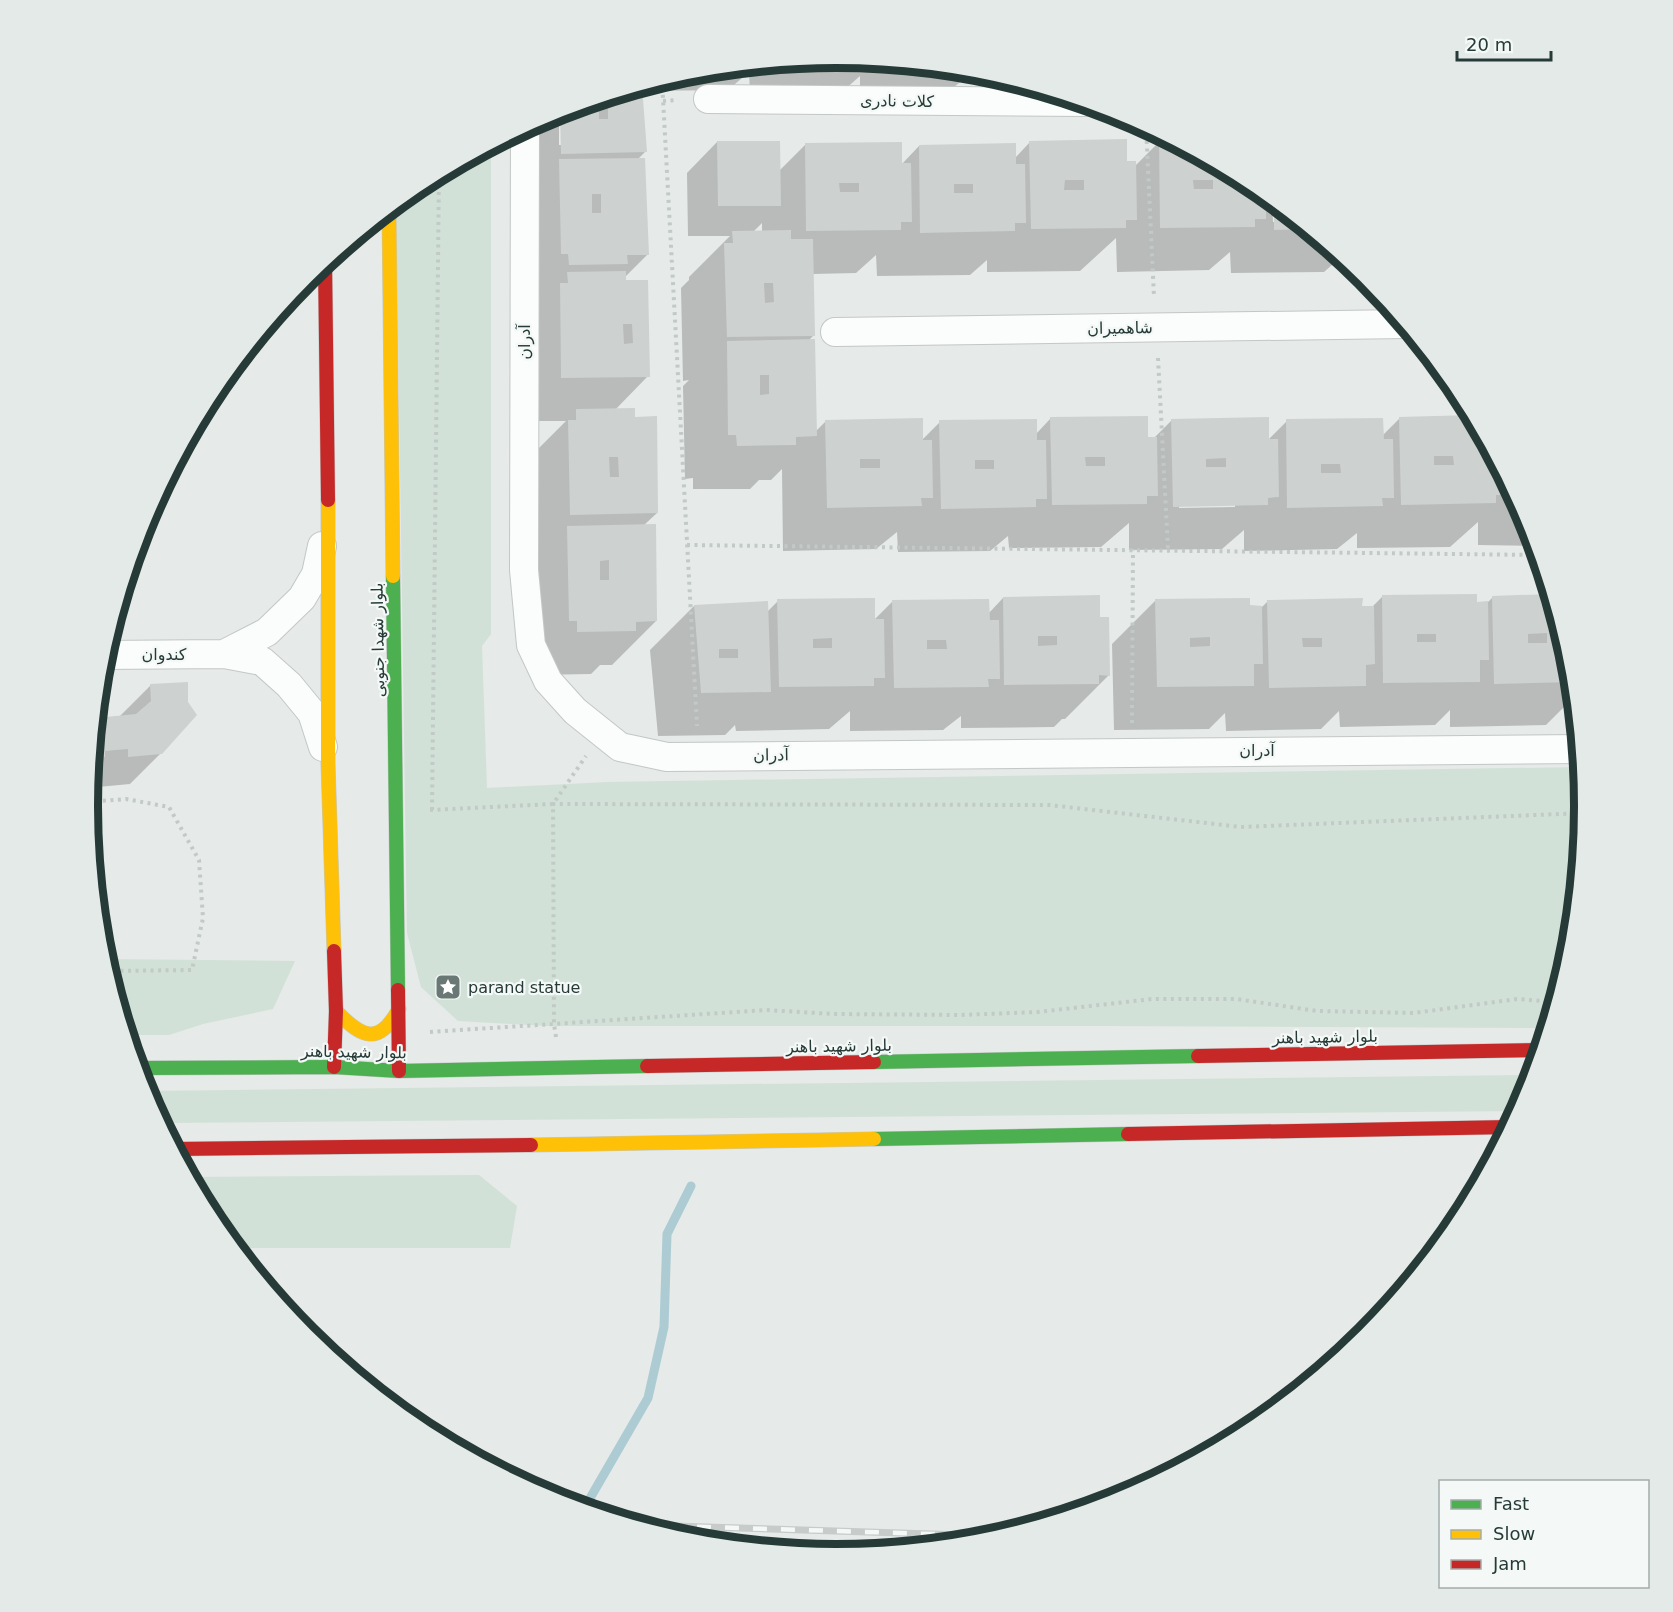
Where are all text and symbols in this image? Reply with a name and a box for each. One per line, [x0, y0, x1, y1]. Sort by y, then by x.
scale bar [1457, 24, 1552, 62]
text: 20 m [1466, 34, 1512, 55]
street label: کلات نادری [860, 91, 935, 112]
street label: شاهمیران [1087, 318, 1153, 339]
street label: آدران [515, 323, 535, 360]
street label: بلوار شهدا جنوبی [367, 582, 389, 698]
street label: کندوان [142, 645, 187, 665]
street label: آدران [1239, 741, 1276, 761]
street label: آدران [753, 745, 790, 766]
place icon: parand statue [433, 972, 463, 1002]
place label: parand statue [468, 978, 580, 997]
street label: بلوار شهید باهنر [1271, 1027, 1378, 1048]
street label: بلوار شهید باهنر [785, 1036, 892, 1057]
street label: بلوار شهید باهنر [300, 1042, 407, 1063]
legend [1439, 1480, 1649, 1588]
text: Fast [1493, 1493, 1529, 1514]
text: Slow [1493, 1523, 1535, 1544]
text: Jam [1492, 1553, 1527, 1574]

